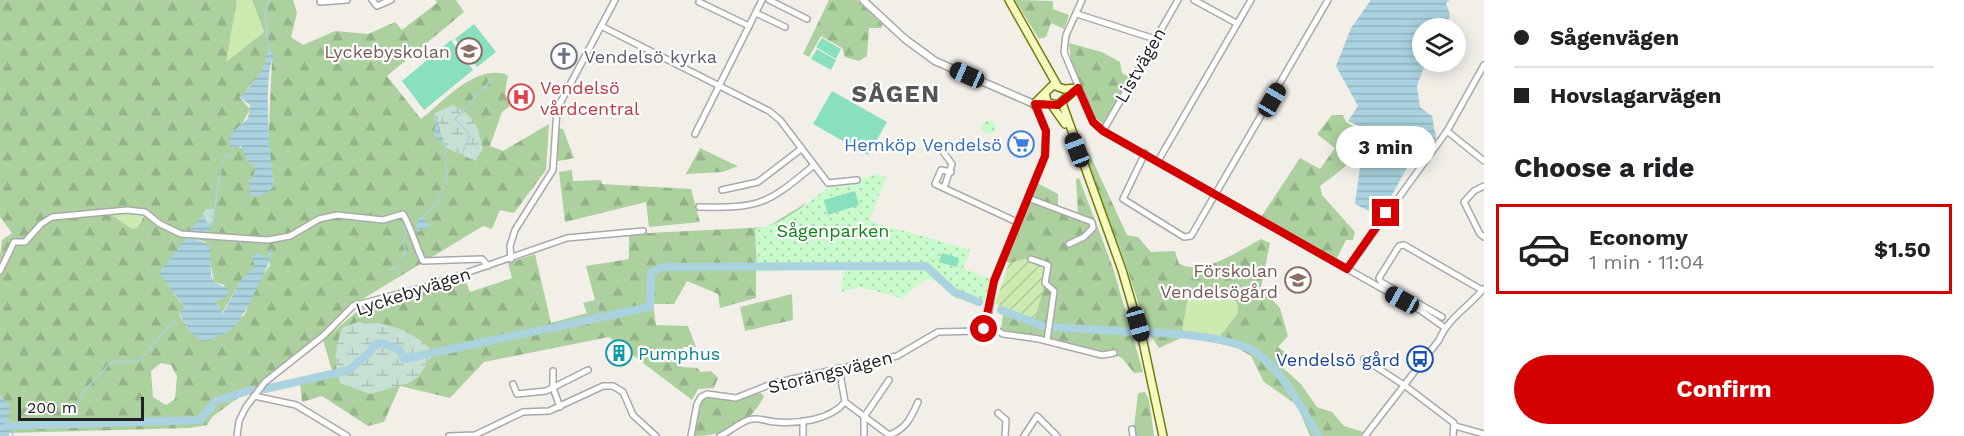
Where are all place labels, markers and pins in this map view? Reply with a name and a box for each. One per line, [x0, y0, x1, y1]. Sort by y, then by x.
school or university icon: Lyckebyskolan [454, 36, 484, 66]
place label: Lyckebyskolan [324, 41, 450, 62]
church icon: Vendelsö kyrka [549, 41, 579, 71]
place label: Vendelsö kyrka [584, 46, 717, 67]
place label: Vendelsö vårdcentral [540, 77, 640, 119]
hospital icon: Vendelsö vårdcentral [506, 82, 536, 112]
supermarket icon: Hemköp Vendelsö [1006, 129, 1036, 159]
place label: Hemköp Vendelsö [844, 134, 1002, 155]
place label: Förskolan Vendelsögård [1160, 260, 1278, 302]
school or university icon: Förskolan Vendelsögård [1283, 265, 1313, 295]
building icon: Pumphus [604, 338, 634, 368]
place label: Pumphus [638, 343, 720, 364]
bus stop icon: Vendelsö gård [1405, 344, 1435, 374]
place label: Vendelsö gård [1276, 349, 1400, 370]

